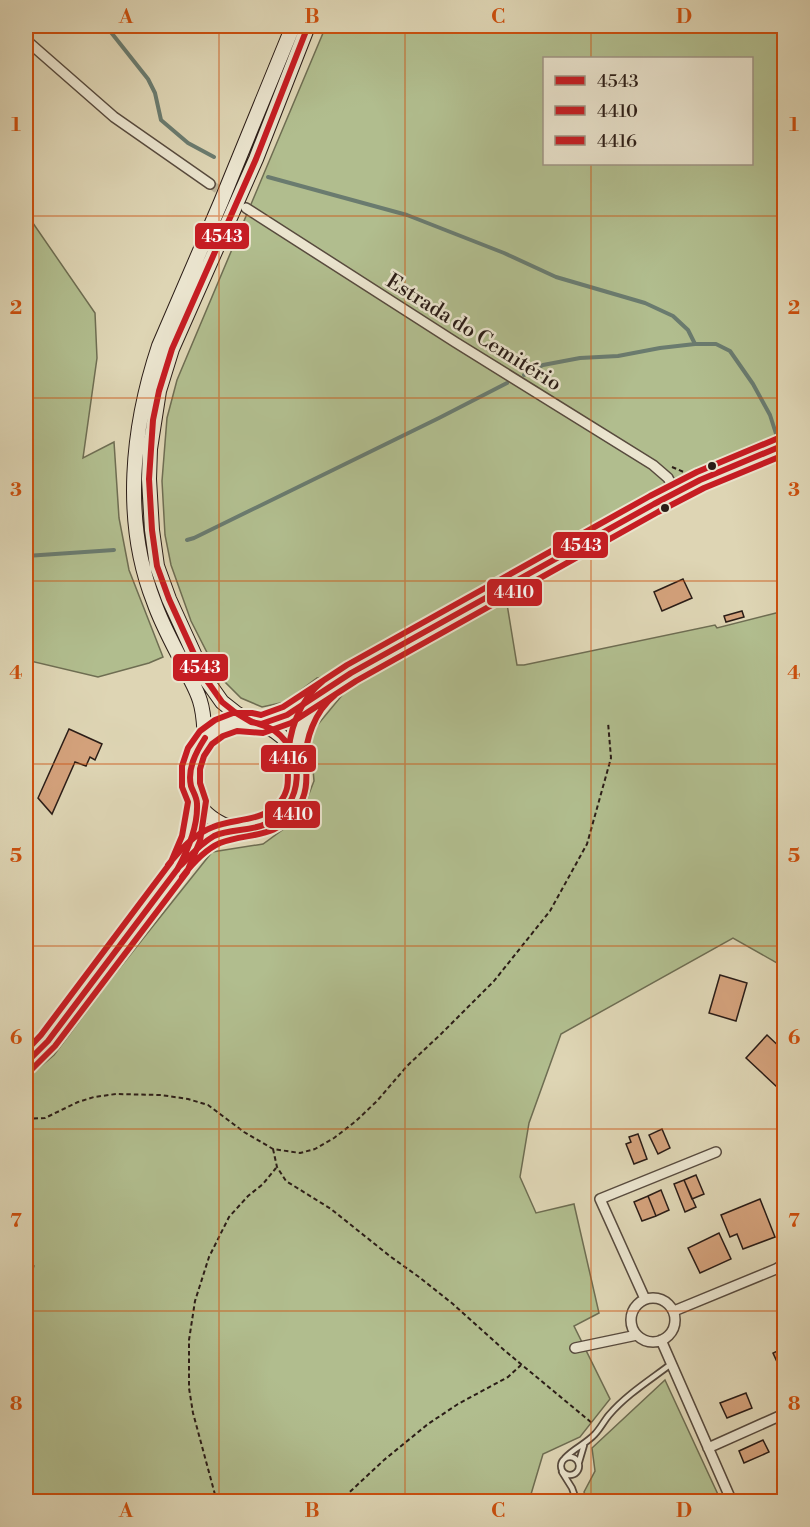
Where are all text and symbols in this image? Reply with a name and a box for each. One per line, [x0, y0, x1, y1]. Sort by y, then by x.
text: A [118, 5, 134, 30]
text: B [304, 5, 320, 30]
text: C [491, 5, 505, 30]
text: D [676, 5, 692, 30]
legend [543, 57, 753, 165]
text: 4543 [597, 70, 639, 93]
text: 4410 [597, 100, 638, 123]
text: 1 [11, 113, 21, 138]
text: 1 [789, 113, 799, 138]
text: 4416 [597, 130, 637, 153]
line badge: 4543 [194, 222, 250, 250]
text: 4543 [201, 227, 243, 247]
street label: Estrada do Cemitério [381, 268, 566, 397]
text: 2 [10, 296, 22, 321]
text: 2 [788, 296, 800, 321]
unlabelled marker [706, 460, 718, 472]
text: 3 [10, 478, 22, 503]
text: 3 [788, 478, 800, 503]
unlabelled marker [659, 502, 671, 514]
line badge: 4543 [552, 531, 609, 559]
text: 4543 [560, 536, 602, 556]
line badge: 4410 [486, 578, 543, 607]
text: 4410 [494, 583, 534, 603]
line badge: 4543 [172, 653, 229, 682]
text: 4543 [179, 658, 221, 678]
text: 4 [9, 661, 23, 686]
text: 4 [787, 661, 801, 686]
line badge: 4416 [260, 744, 317, 773]
text: 4416 [269, 749, 307, 769]
line badge: 4410 [264, 800, 321, 829]
text: 4410 [273, 805, 313, 825]
text: 5 [10, 844, 22, 869]
text: 5 [788, 844, 800, 869]
text: 6 [10, 1026, 23, 1051]
text: 6 [788, 1026, 801, 1051]
text: 7 [10, 1209, 22, 1234]
text: 7 [788, 1209, 800, 1234]
text: 8 [10, 1392, 23, 1417]
text: 8 [788, 1392, 801, 1417]
text: A [118, 1499, 134, 1524]
text: B [304, 1499, 320, 1524]
text: C [491, 1499, 505, 1524]
text: D [676, 1499, 692, 1524]

